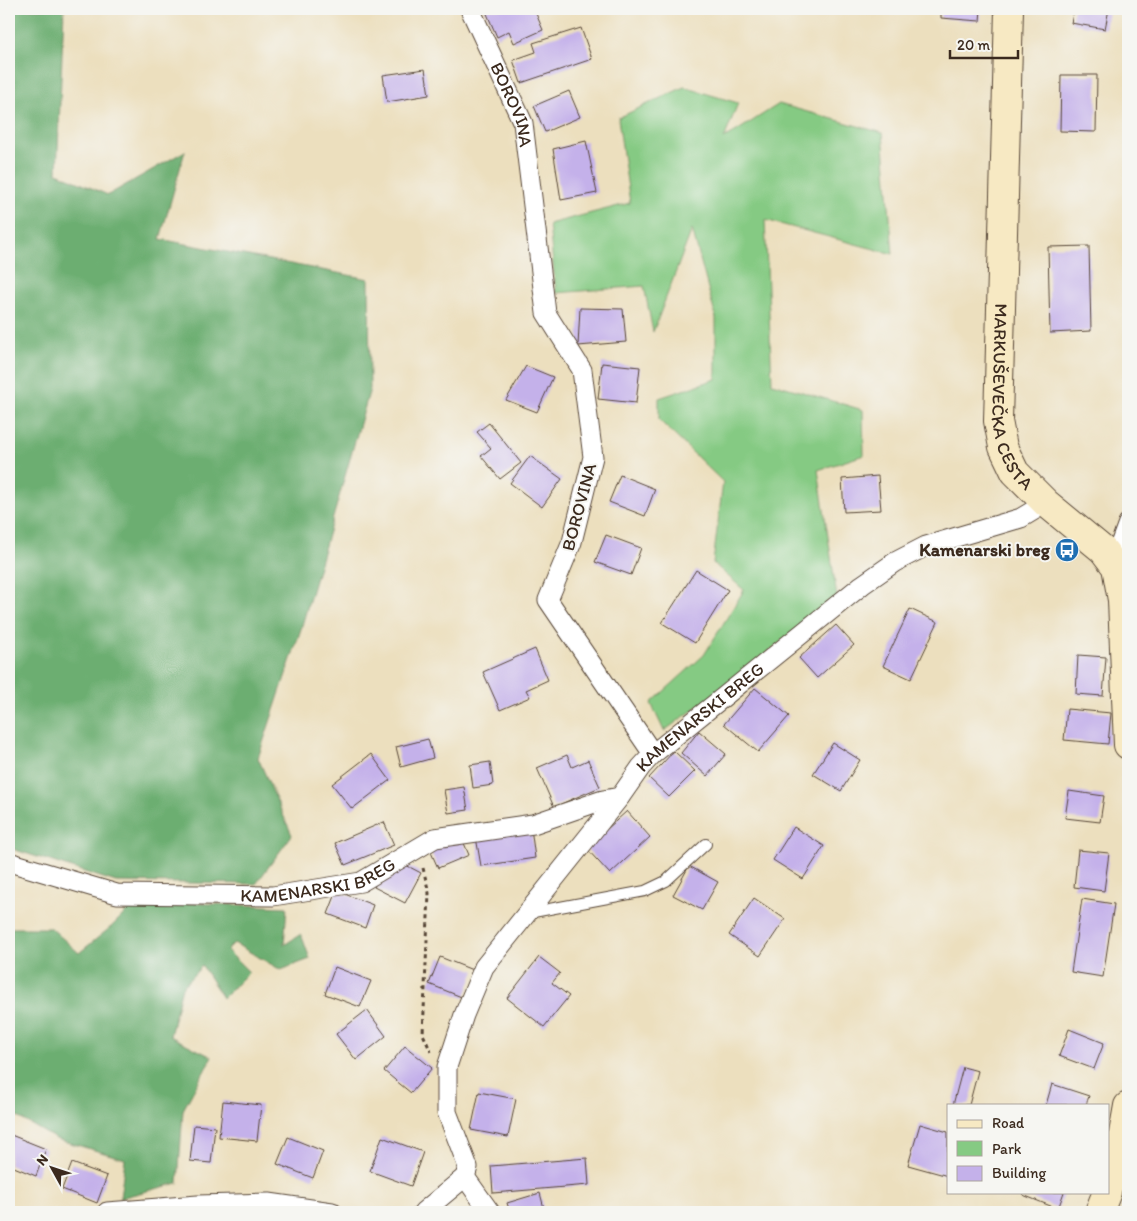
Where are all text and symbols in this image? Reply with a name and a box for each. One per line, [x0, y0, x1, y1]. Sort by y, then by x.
scale bar [950, 28, 1017, 60]
text: 20 m [957, 36, 991, 54]
street label: BOROVINA [485, 59, 537, 149]
street label: MARKUŠEVEČKA CESTA [986, 303, 1038, 495]
street label: BOROVINA [557, 460, 601, 553]
bus stop icon: Kamenarski breg [1054, 537, 1080, 563]
place label: Kamenarski breg [919, 539, 1051, 561]
street label: KAMENARSKI BREG [631, 658, 768, 776]
street label: KAMENARSKI BREG [240, 853, 399, 907]
legend [947, 1104, 1110, 1194]
text: Road [992, 1114, 1025, 1132]
text: Park [992, 1140, 1022, 1158]
north arrow [28, 1144, 78, 1194]
text: N [33, 1151, 52, 1169]
text: Building [992, 1164, 1046, 1182]

